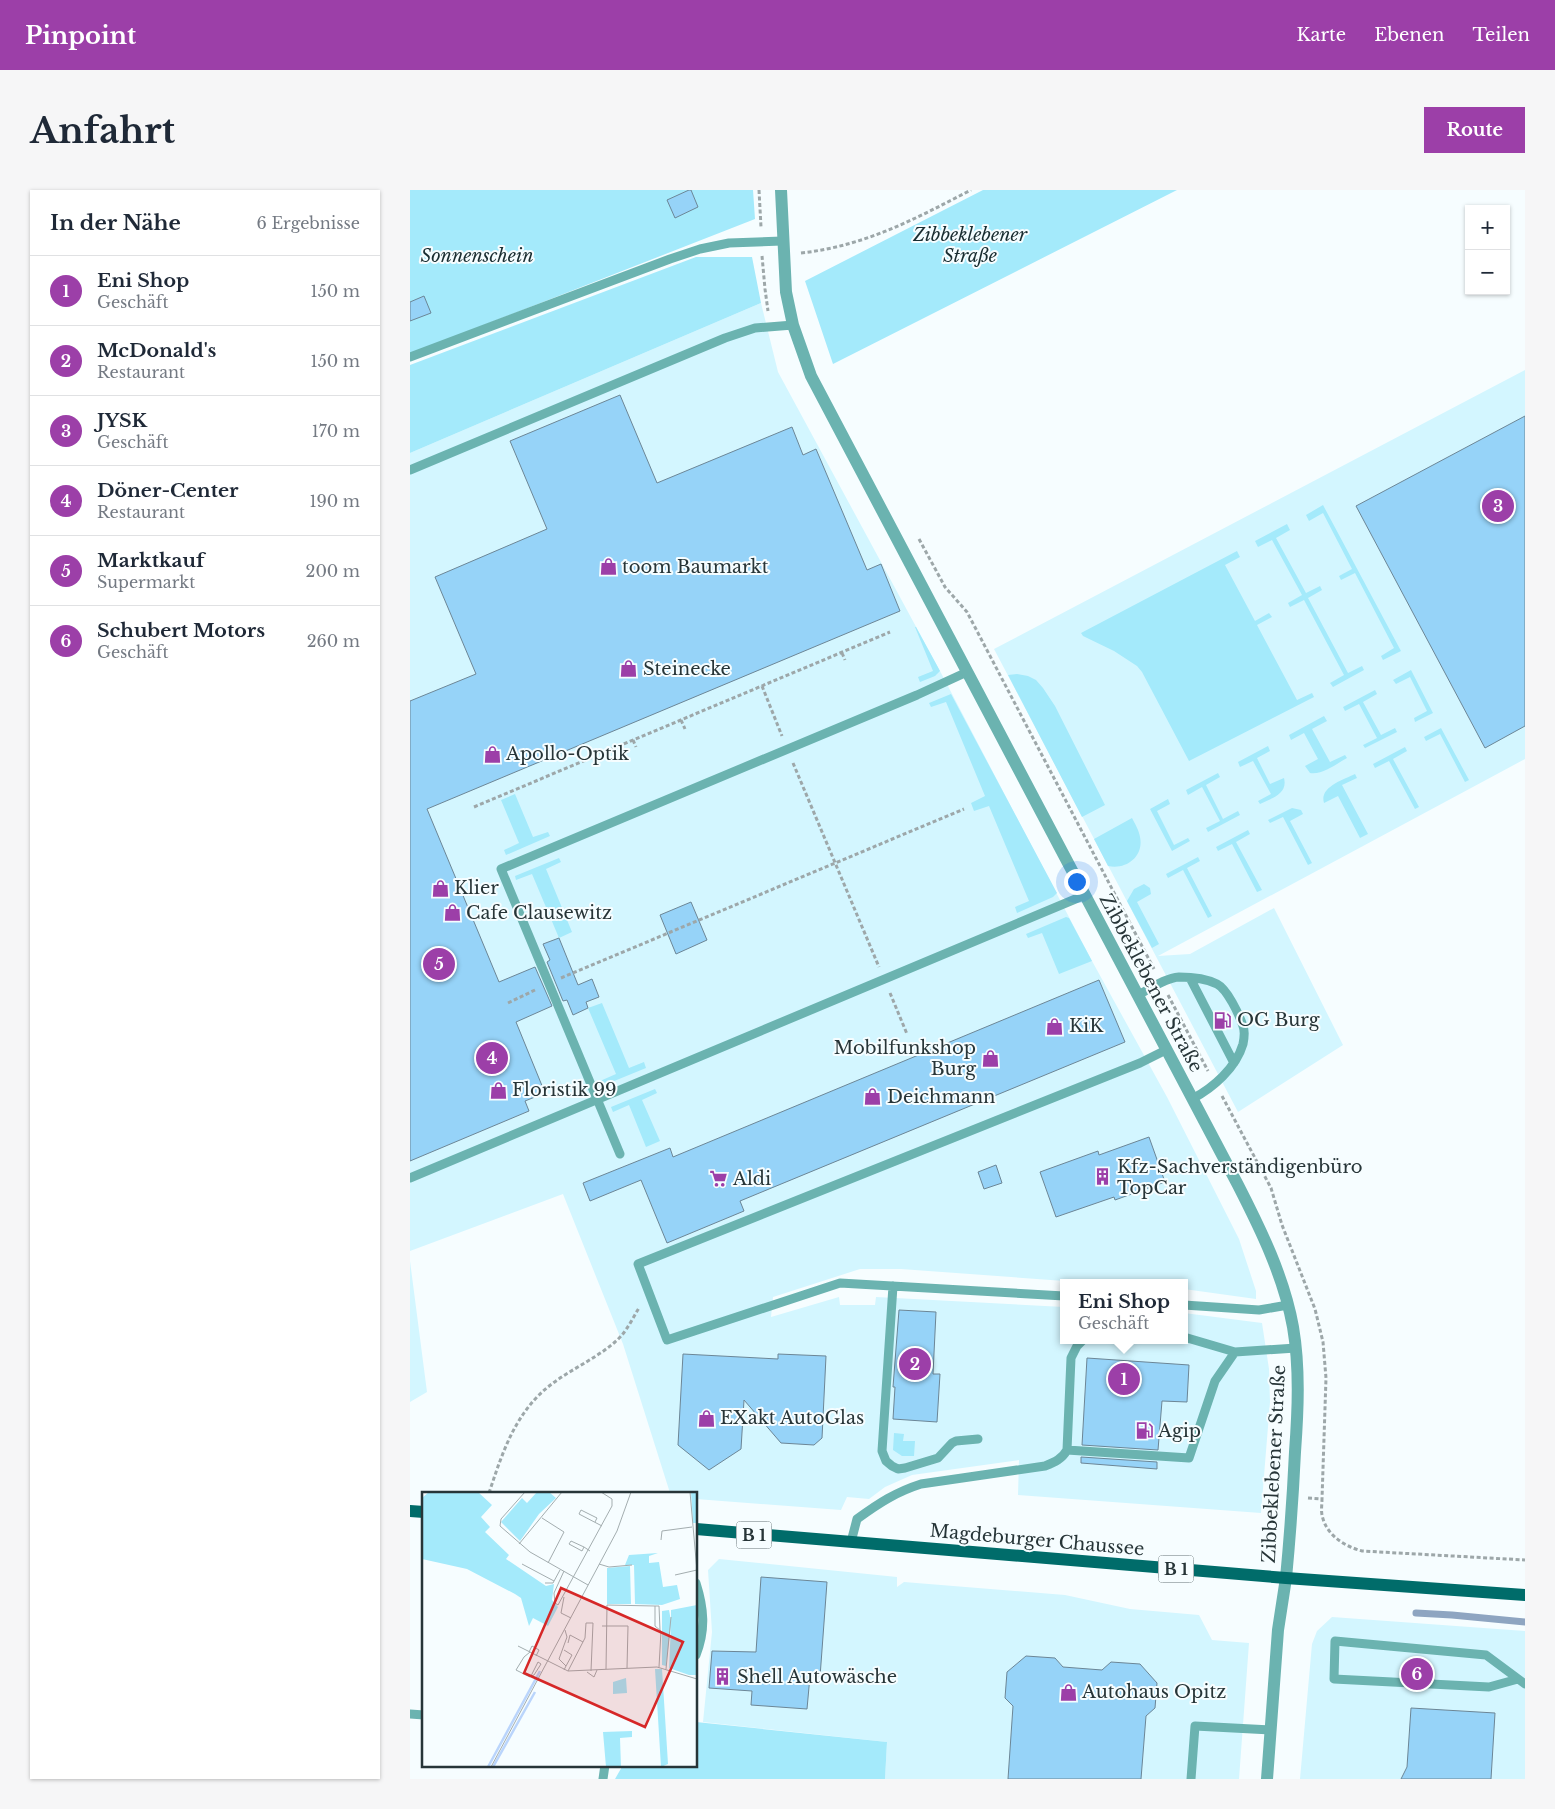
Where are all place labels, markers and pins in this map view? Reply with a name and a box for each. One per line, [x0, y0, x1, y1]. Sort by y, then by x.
pin: 3 [1482, 487, 1514, 525]
place label: toom Baumarkt [622, 556, 769, 578]
shop icon: toom Baumarkt [598, 557, 618, 577]
place label: Steinecke [643, 658, 731, 680]
shop icon: Steinecke [619, 659, 639, 679]
place label: Apollo-Optik [505, 743, 629, 765]
shop icon: Apollo-Optik [482, 744, 502, 764]
place label: Klier [454, 877, 499, 899]
shop icon: Klier [430, 878, 450, 898]
place label: Cafe Clausewitz [466, 902, 612, 924]
shop icon: Cafe Clausewitz [442, 903, 462, 923]
pin: 5 [423, 945, 455, 983]
place label: OG Burg [1237, 1009, 1320, 1031]
fuel station icon: OG Burg [1213, 1010, 1233, 1030]
place label: KiK [1069, 1015, 1104, 1037]
shop icon: KiK [1045, 1016, 1065, 1036]
place label: Mobilfunkshop Burg [834, 1037, 976, 1080]
pin: 4 [476, 1039, 508, 1077]
shop icon: Mobilfunkshop Burg [980, 1048, 1000, 1068]
place label: Floristik 99 [512, 1079, 617, 1101]
shop icon: Floristik 99 [488, 1080, 508, 1100]
place label: Deichmann [887, 1086, 996, 1108]
shop icon: Deichmann [863, 1087, 883, 1107]
place label: Kfz-Sachverständigenbüro TopCar [1117, 1156, 1363, 1199]
building icon: Kfz-Sachverständigenbüro TopCar [1093, 1167, 1113, 1187]
place label: Aldi [732, 1168, 771, 1190]
supermarket icon: Aldi [709, 1169, 729, 1189]
pin: 2 [899, 1345, 931, 1383]
pin: 1 [1108, 1360, 1140, 1398]
place label: EXakt AutoGlas [720, 1407, 864, 1429]
shop icon: EXakt AutoGlas [696, 1408, 716, 1428]
place label: Agip [1157, 1420, 1201, 1442]
fuel station icon: Agip [1134, 1421, 1154, 1441]
pin: 6 [1401, 1655, 1433, 1693]
place label: Shell Autowäsche [737, 1666, 897, 1688]
building icon: Shell Autowäsche [713, 1667, 733, 1687]
place label: Autohaus Opitz [1081, 1681, 1226, 1703]
shop icon: Autohaus Opitz [1058, 1682, 1078, 1702]

